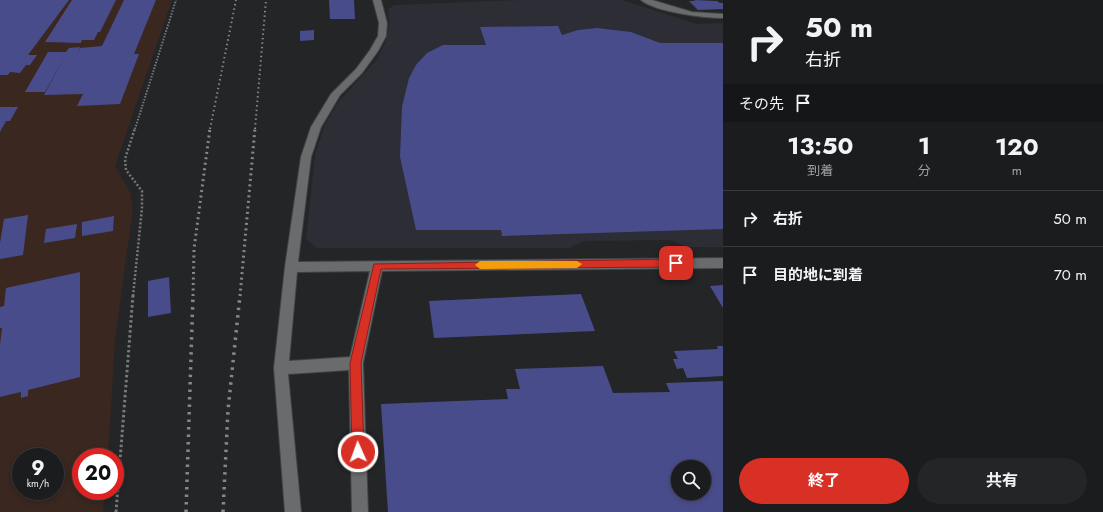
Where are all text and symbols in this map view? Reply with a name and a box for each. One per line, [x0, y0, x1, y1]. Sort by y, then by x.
text: 50 m [805, 7, 873, 48]
icon: right [739, 16, 791, 68]
text: 右折 [805, 47, 841, 73]
icon: arrive [792, 92, 814, 114]
text: その先 [739, 93, 784, 115]
text: 13:50 [787, 128, 853, 163]
text: 1 [918, 128, 930, 163]
text: 120 [995, 129, 1039, 164]
text: 到着 [807, 161, 833, 180]
text: 分 [918, 161, 931, 180]
text: m [1012, 161, 1022, 180]
icon: right [739, 208, 761, 230]
text: 右折 [773, 208, 803, 230]
text: 50 m [1053, 208, 1087, 230]
pin [659, 246, 693, 280]
icon: arrive [665, 252, 687, 274]
icon: arrive [739, 264, 761, 286]
text: 目的地に到着 [773, 264, 863, 286]
text: 70 m [1054, 264, 1087, 286]
position arrow [337, 431, 379, 473]
speed limit sign: 20 [72, 448, 124, 500]
text: 9 [31, 454, 45, 483]
button: 終了 [739, 458, 909, 504]
button: 共有 [917, 458, 1087, 504]
map controls [671, 460, 711, 500]
button: search [671, 460, 711, 500]
text: km/h [27, 476, 49, 491]

